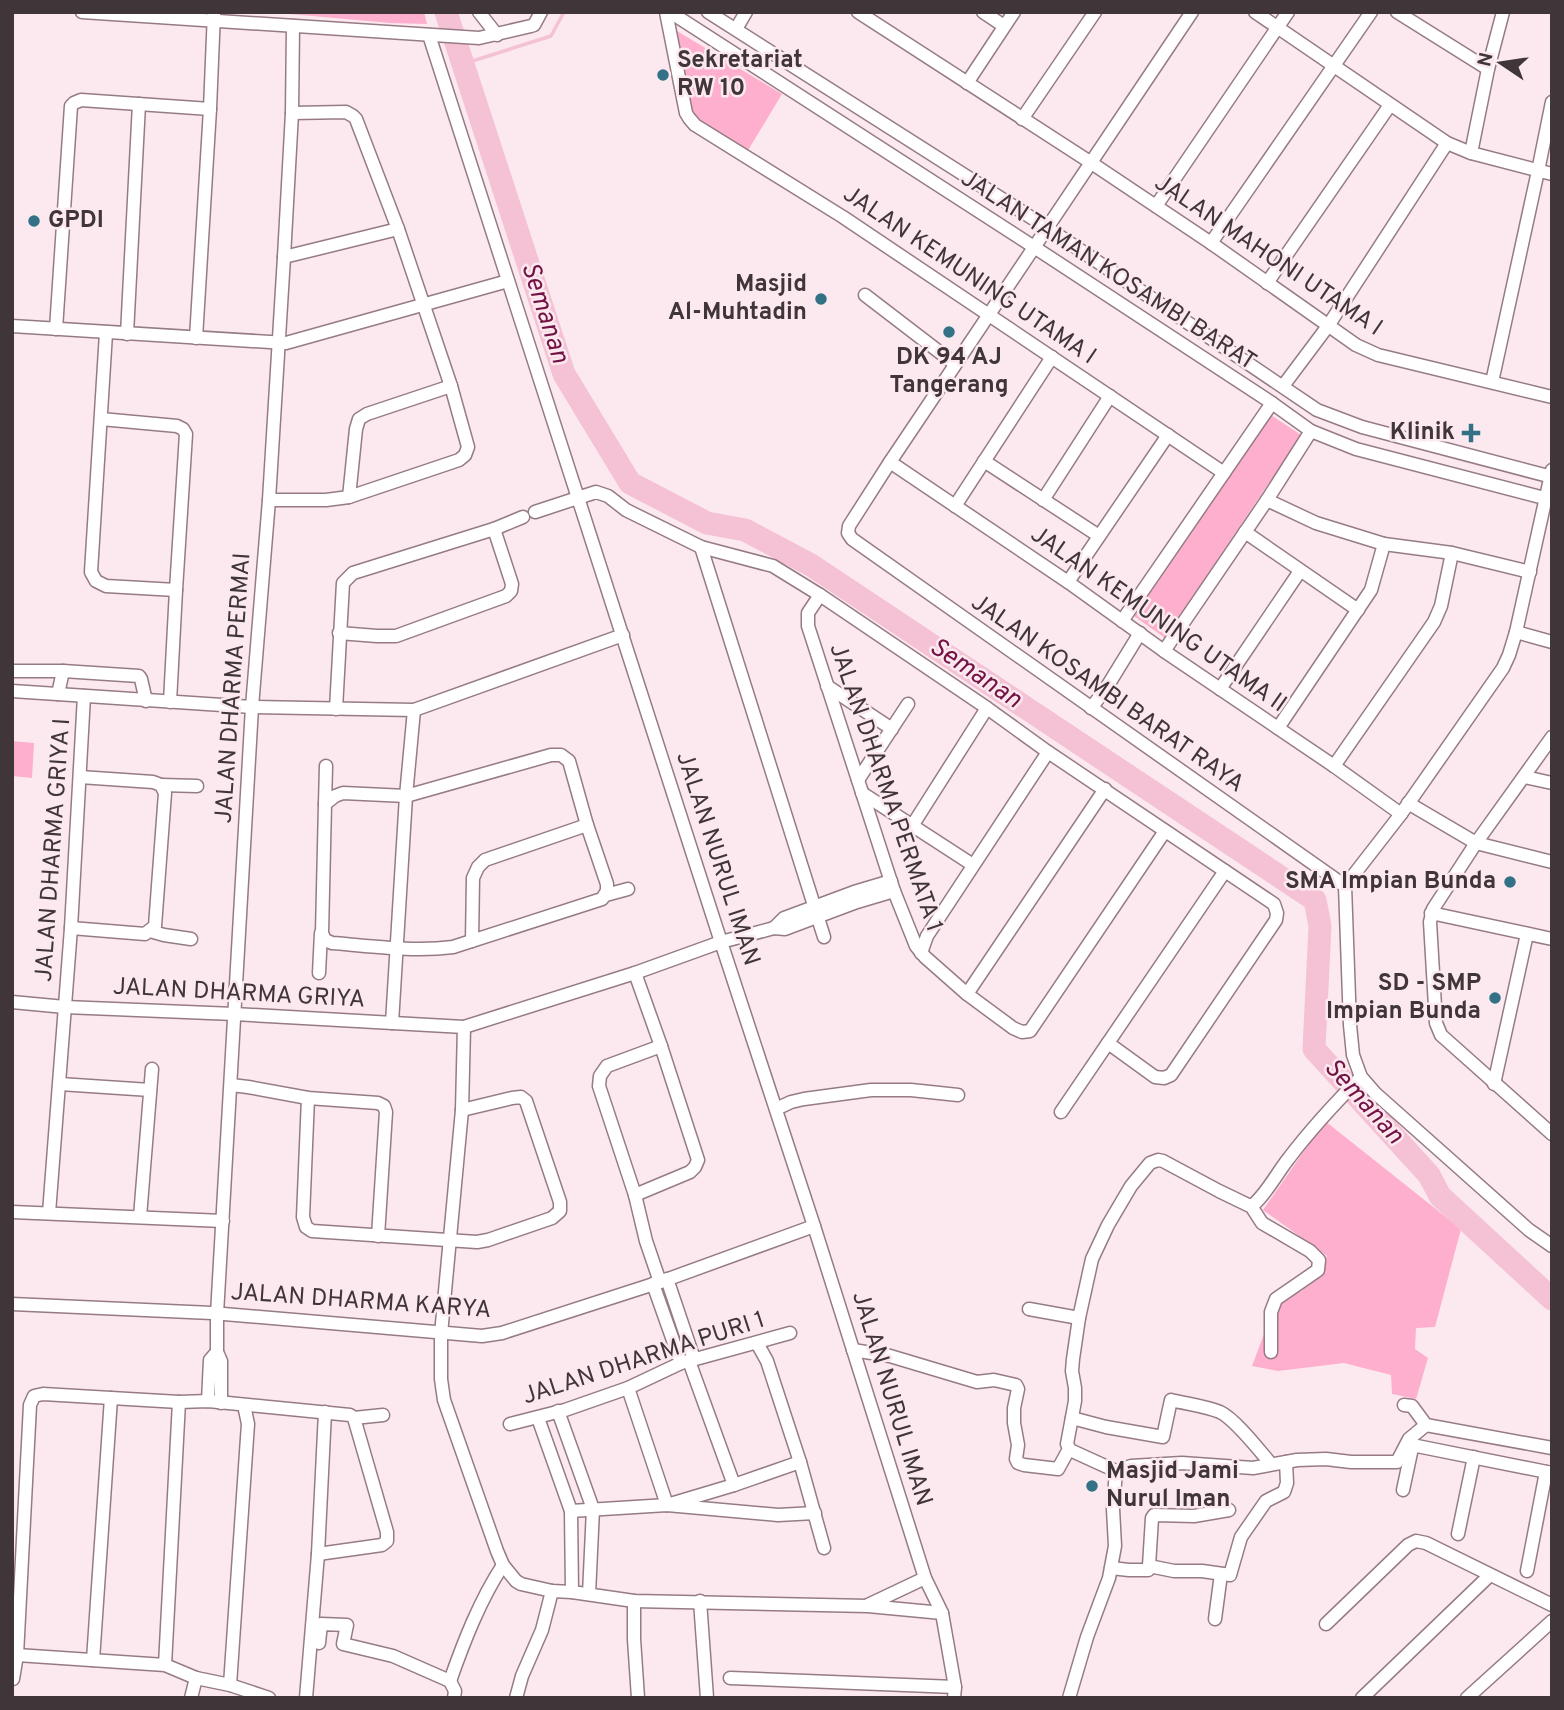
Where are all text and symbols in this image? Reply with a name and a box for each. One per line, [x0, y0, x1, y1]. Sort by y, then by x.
north arrow [1466, 28, 1536, 98]
place label: Sekretariat RW 10 [677, 46, 803, 104]
text: N [1473, 50, 1500, 69]
marker: Sekretariat RW 10 [655, 67, 671, 83]
street label: JALAN TAMAN KOSAMBI BARAT [955, 164, 1261, 378]
street label: JALAN MAHONI UTAMA I [1148, 168, 1388, 344]
street label: JALAN KEMUNING UTAMA I [837, 180, 1101, 372]
place label: GPDI [48, 206, 104, 236]
marker: GPDI [26, 213, 42, 229]
water label: Semanan [512, 258, 576, 368]
place label: Masjid Al-Muhtadin [668, 270, 807, 328]
marker: Masjid Al-Muhtadin [813, 291, 829, 307]
marker: DK 94 AJ Tangerang [941, 324, 957, 340]
place label: DK 94 AJ Tangerang [889, 343, 1009, 401]
place label: Klinik [1390, 418, 1455, 448]
marker: Klinik [1461, 423, 1481, 443]
street label: JALAN KEMUNING UTAMA II [1024, 520, 1292, 720]
street label: JALAN DHARMA PERMAI [210, 552, 258, 824]
street label: JALAN KOSAMBI BARAT RAYA [965, 588, 1249, 800]
water label: Semanan [922, 631, 1028, 717]
street label: JALAN DHARMA PERMATA 1 [821, 640, 949, 936]
street label: JALAN DHARMA GRIYA I [30, 717, 78, 983]
street label: JALAN NURUL IMAN [668, 748, 766, 970]
place label: SMA Impian Bunda [1285, 867, 1496, 897]
marker: SMA Impian Bunda [1502, 874, 1518, 890]
place label: SD - SMP Impian Bunda [1326, 969, 1481, 1027]
street label: JALAN DHARMA GRIYA [112, 972, 366, 1016]
marker: SD - SMP Impian Bunda [1487, 990, 1503, 1006]
water label: Semanan [1316, 1052, 1410, 1152]
street label: JALAN DHARMA KARYA [230, 1278, 492, 1326]
street label: JALAN NURUL IMAN [844, 1288, 938, 1510]
street label: JALAN DHARMA PURI 1 [519, 1306, 769, 1412]
place label: Masjid Jami Nurul Iman [1106, 1457, 1239, 1515]
marker: Masjid Jami Nurul Iman [1084, 1478, 1100, 1494]

